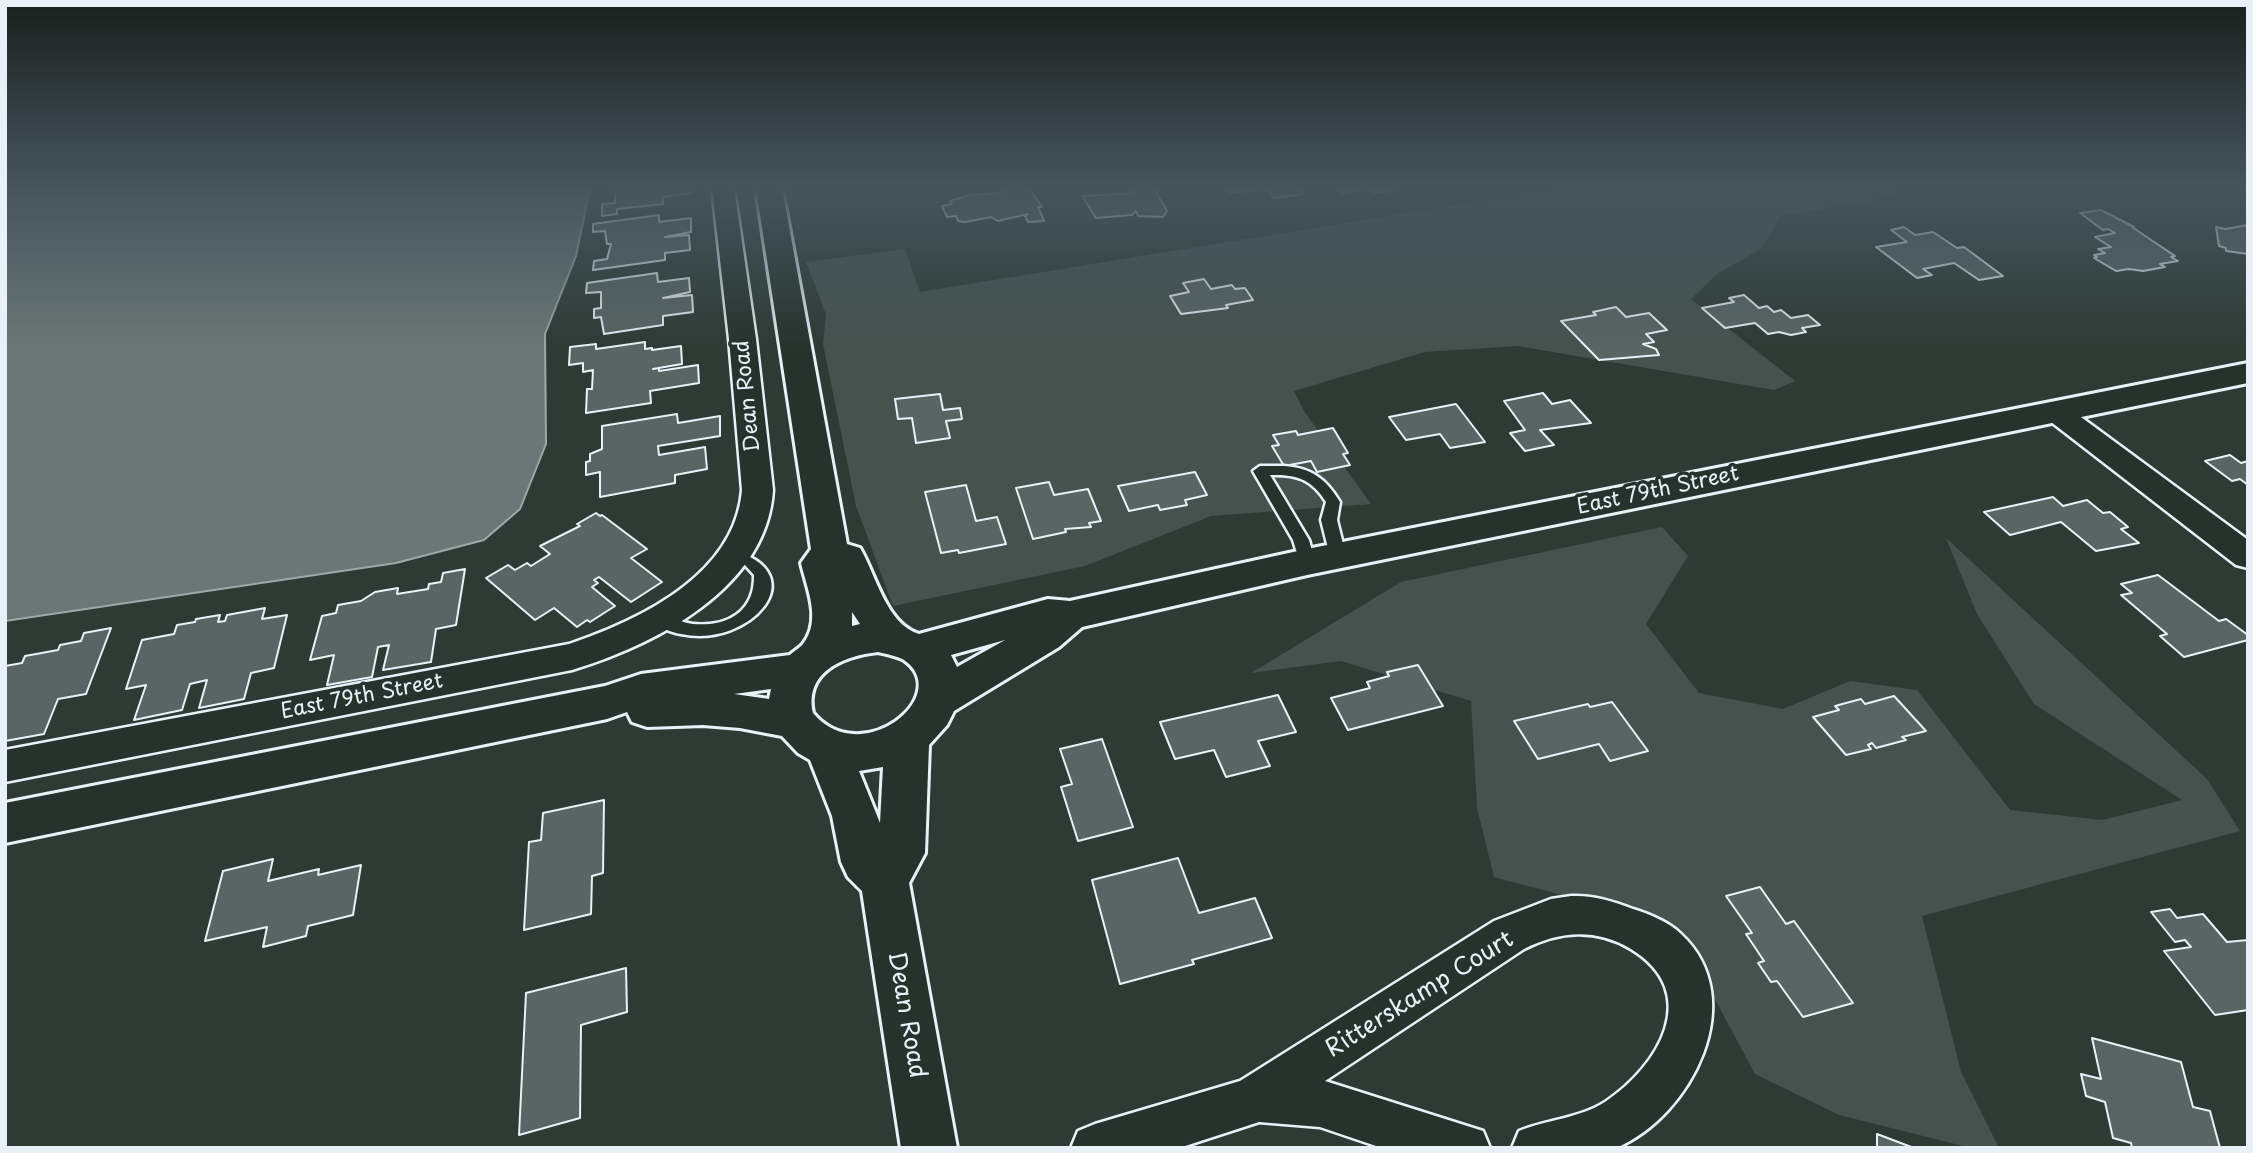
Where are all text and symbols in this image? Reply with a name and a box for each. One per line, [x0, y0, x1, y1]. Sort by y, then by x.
street label: Dean Road [730, 339, 766, 453]
street label: East 79th Street [1575, 462, 1741, 520]
street label: East 79th Street [279, 669, 445, 725]
street label: Ritterskamp Court [1321, 926, 1519, 1064]
street label: Dean Road [881, 949, 931, 1081]

